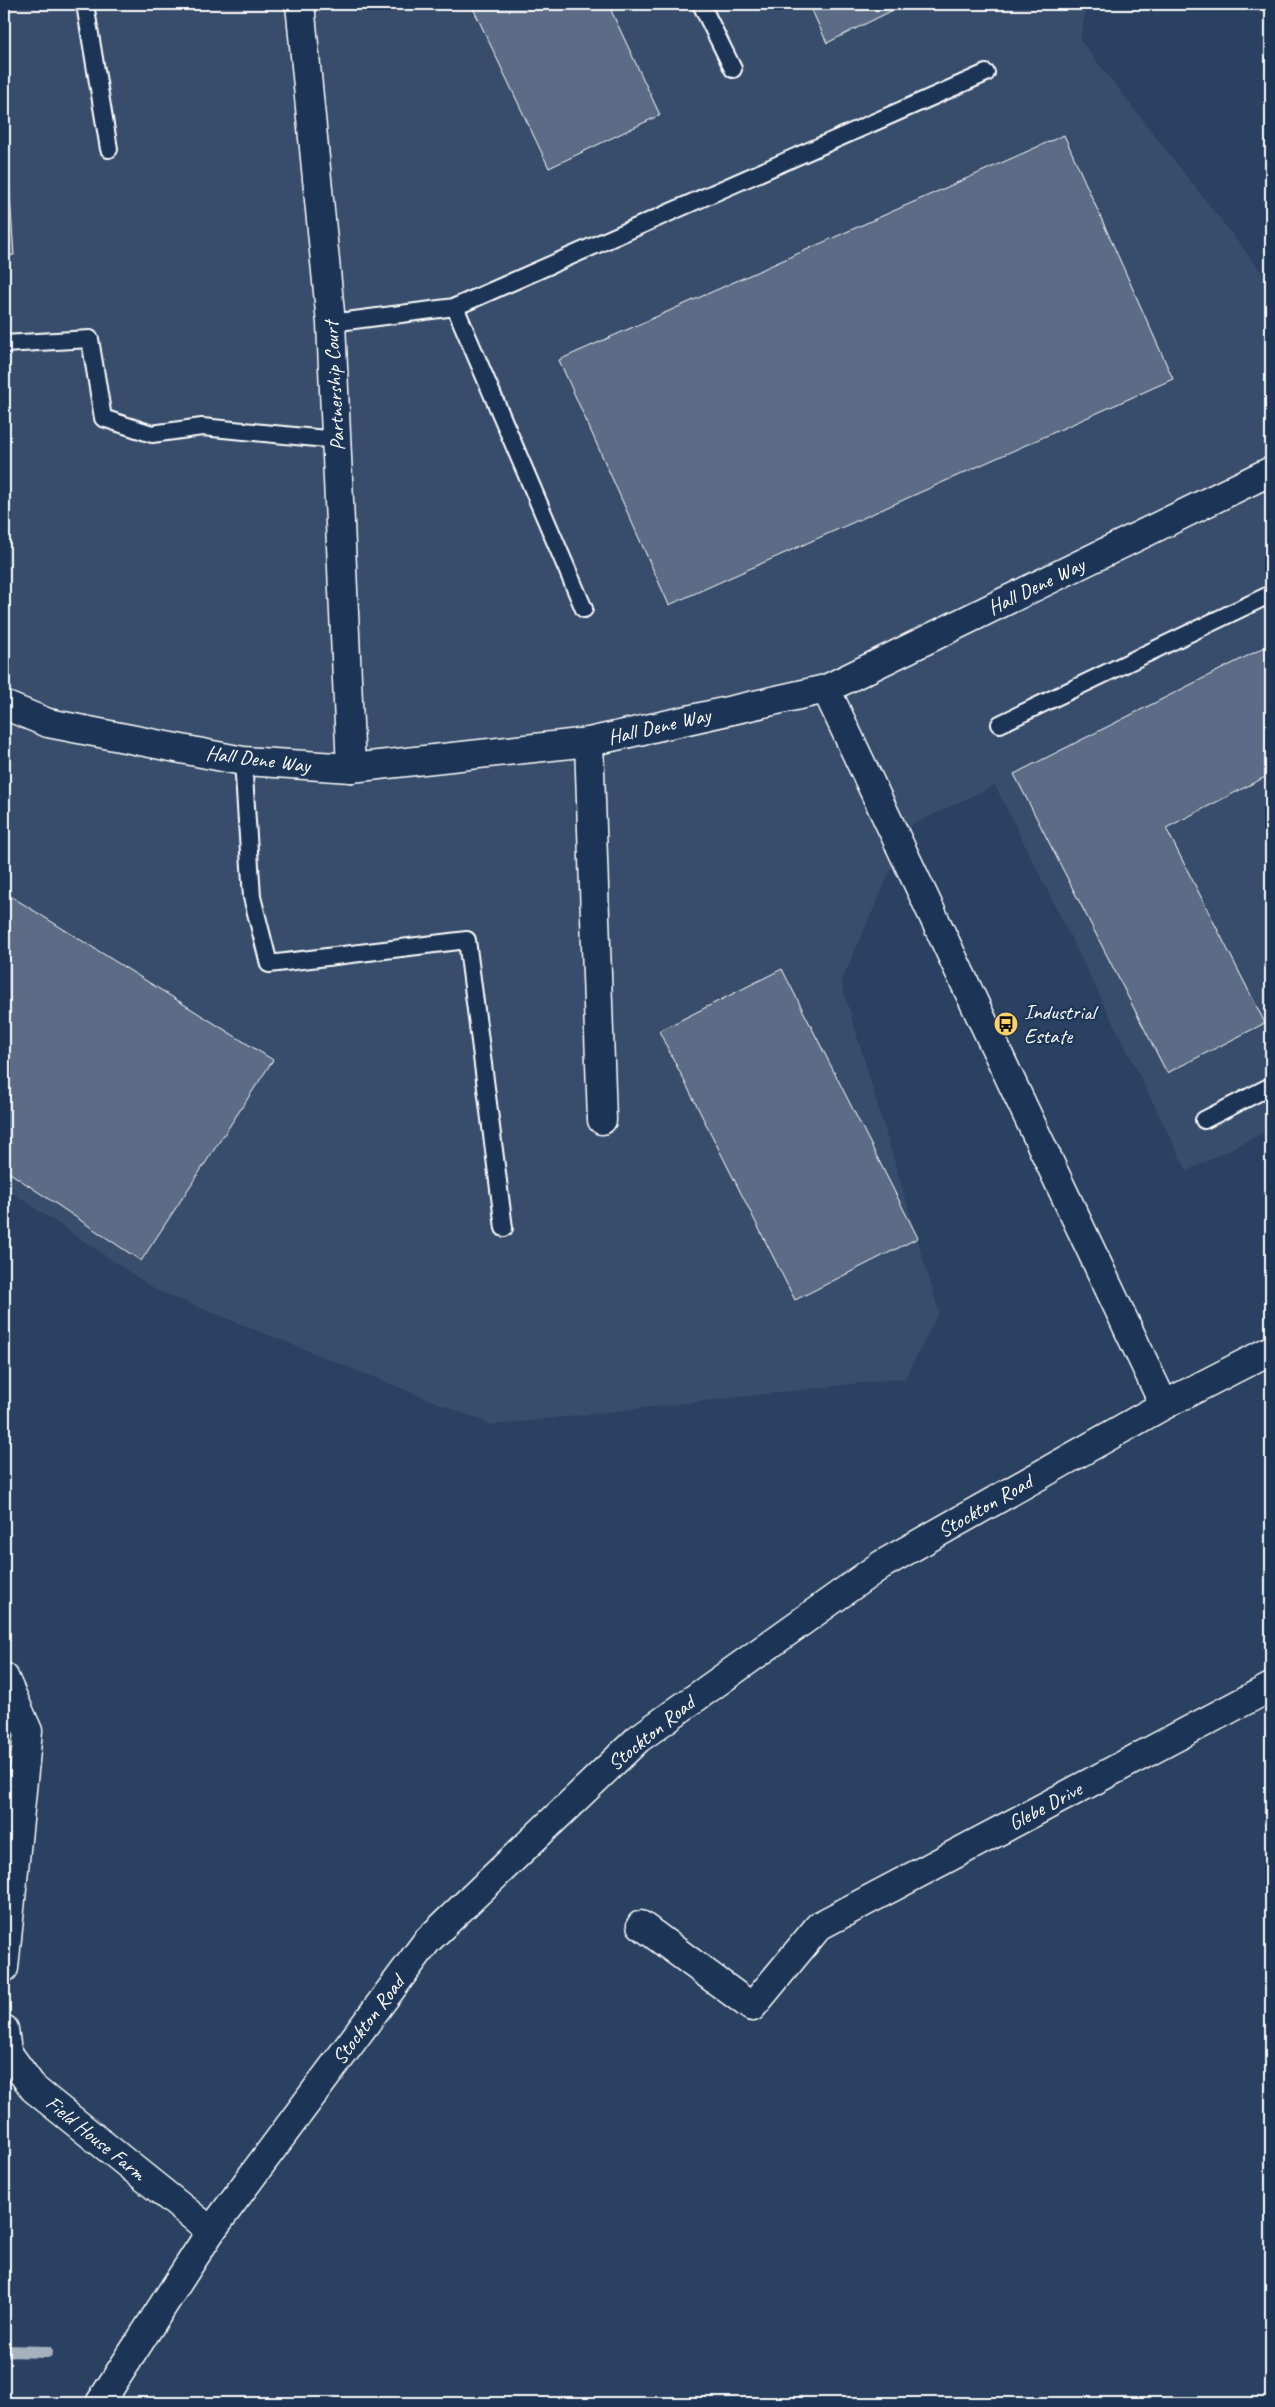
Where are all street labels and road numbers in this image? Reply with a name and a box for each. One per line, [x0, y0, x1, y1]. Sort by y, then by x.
street label: Partnership Court [317, 318, 350, 451]
street label: Hall Dene Way [983, 551, 1090, 621]
street label: Hall Dene Way [605, 701, 715, 750]
street label: Hall Dene Way [205, 740, 313, 778]
street label: Stockton Road [933, 1467, 1039, 1543]
street label: Stockton Road [602, 1688, 702, 1776]
street label: Glebe Drive [1004, 1775, 1088, 1836]
street label: Stockton Road [326, 1968, 412, 2070]
street label: Field House Farm [41, 2090, 152, 2187]

